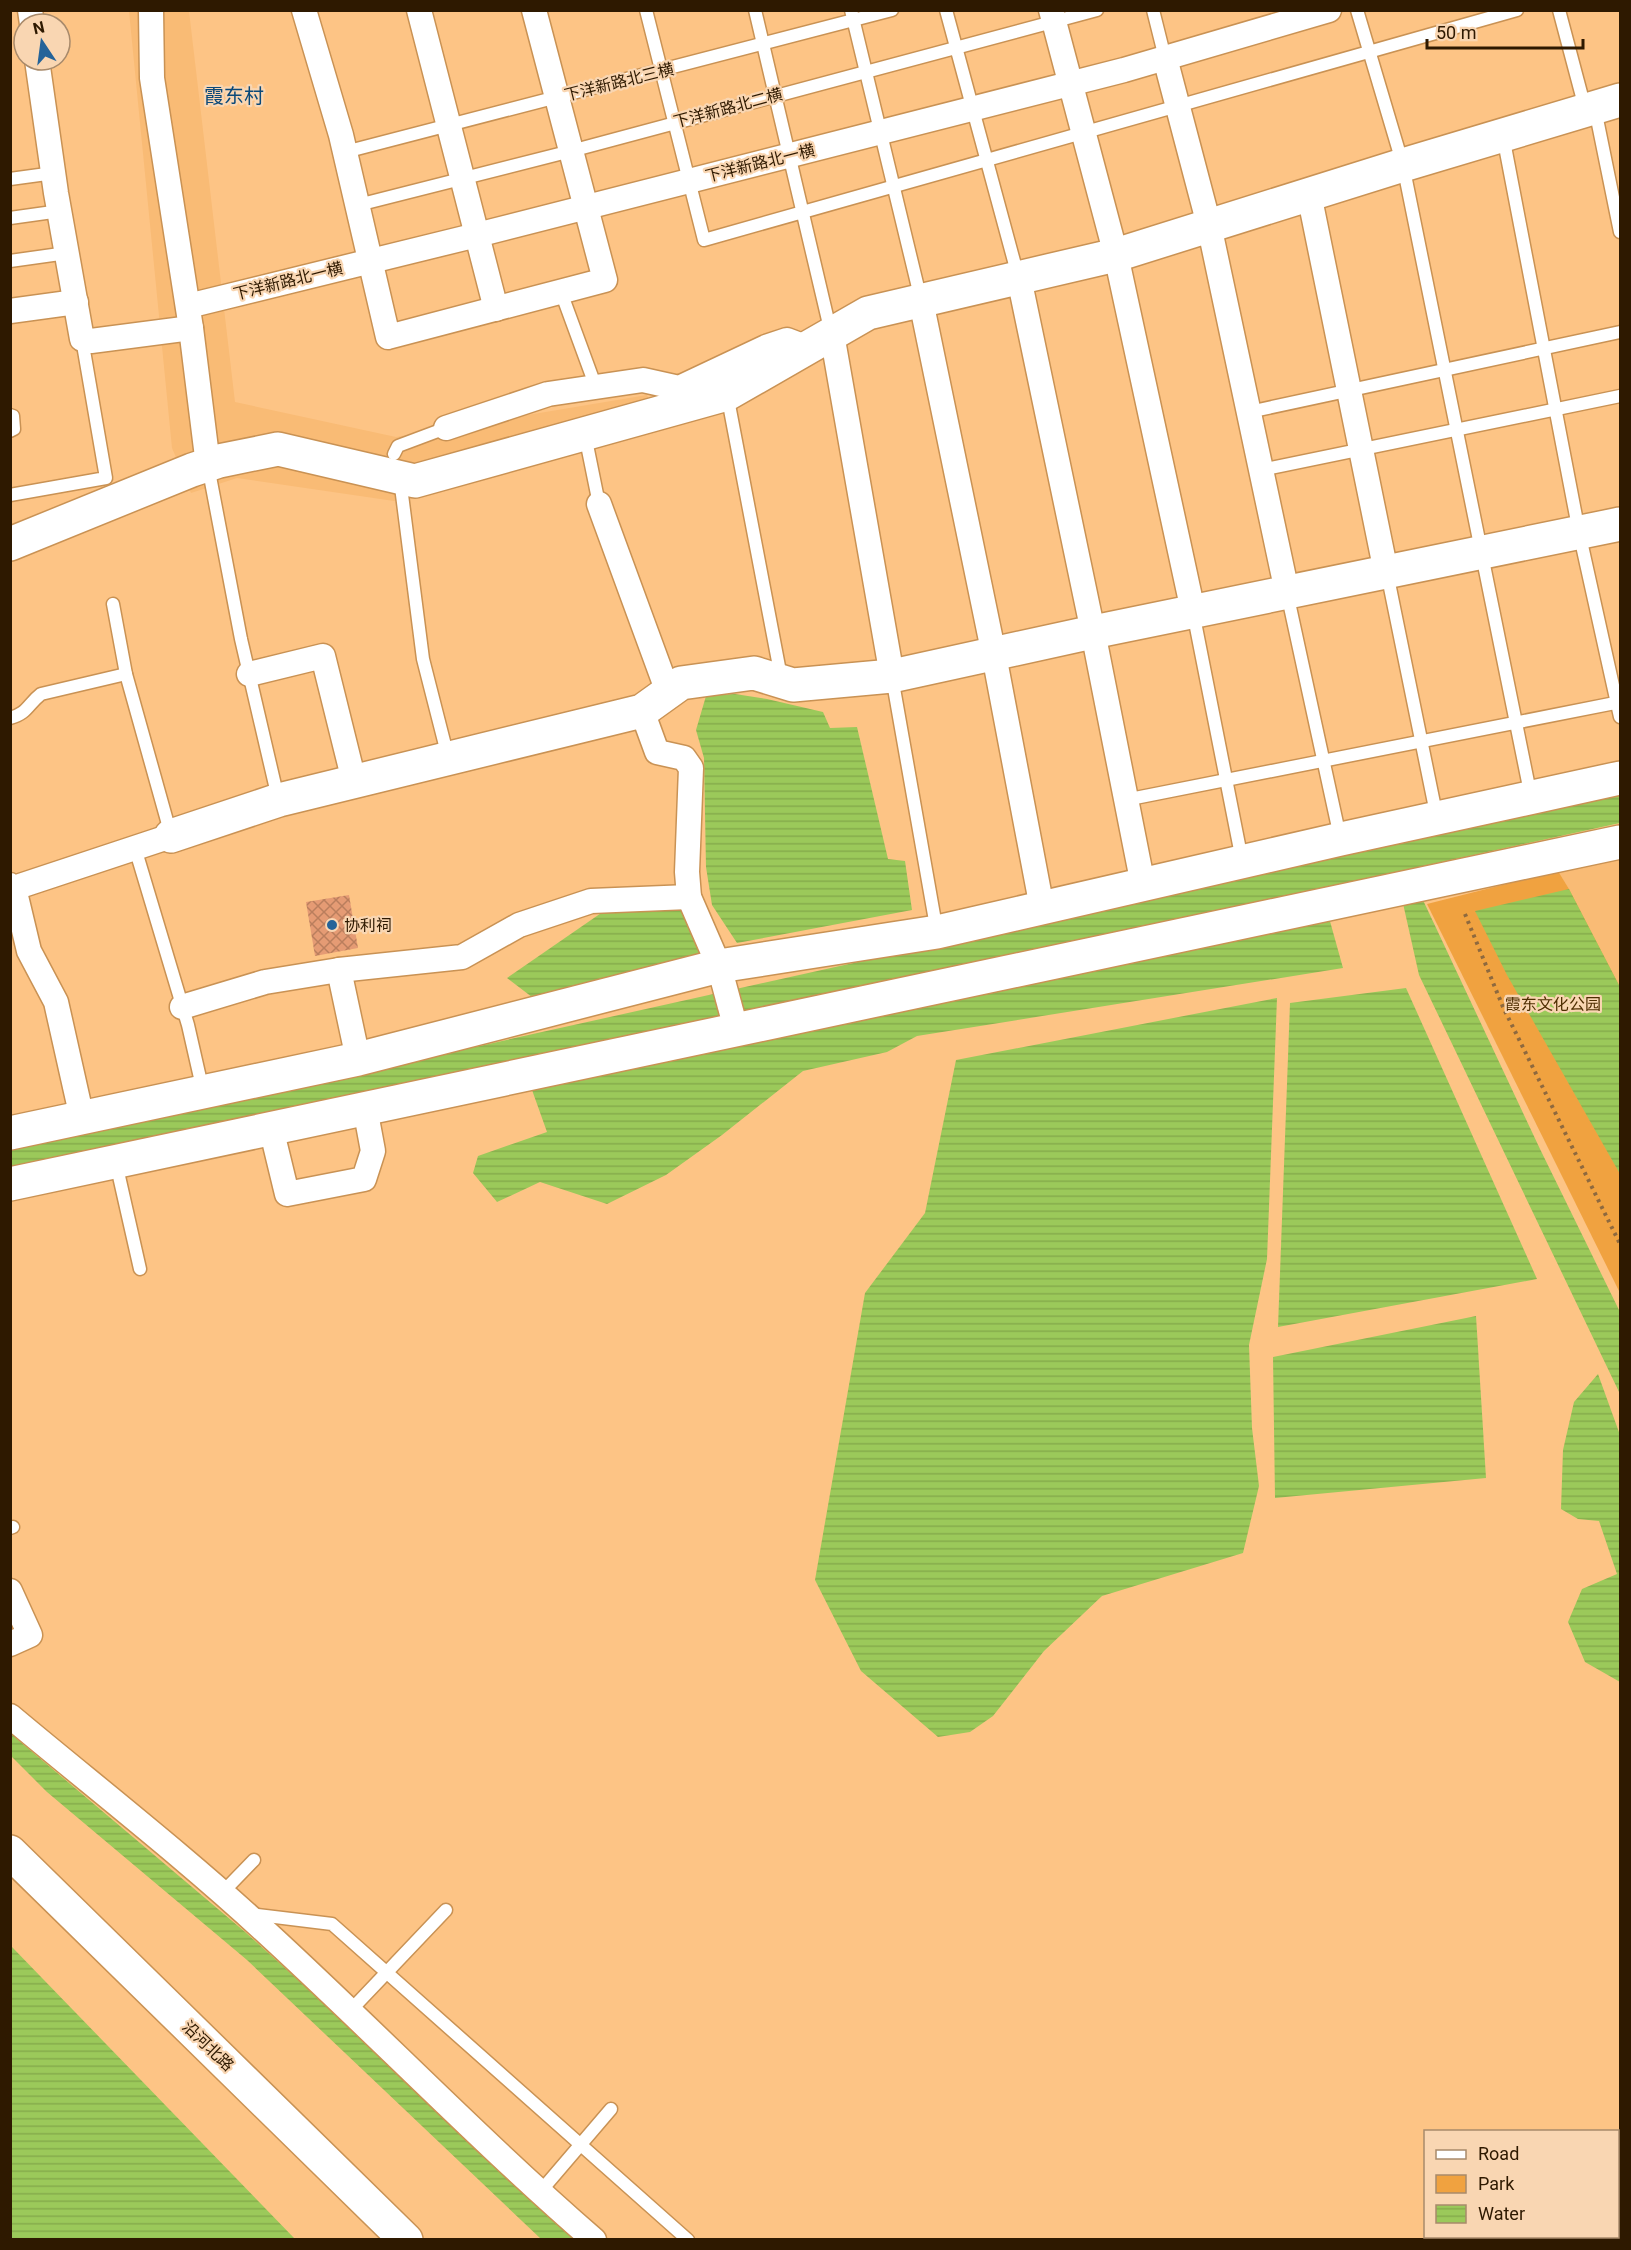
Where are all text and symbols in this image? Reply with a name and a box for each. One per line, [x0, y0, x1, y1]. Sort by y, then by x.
north arrow [12, 12, 72, 72]
scale bar [1427, 12, 1583, 50]
text: N [31, 17, 46, 38]
text: 50 m [1436, 22, 1476, 43]
street label: 下洋新路北三横 [562, 59, 676, 105]
district label: 霞东村 [204, 84, 264, 108]
street label: 下洋新路北二横 [671, 84, 785, 132]
street label: 下洋新路北一横 [703, 140, 817, 186]
street label: 下洋新路北一横 [231, 258, 345, 304]
place label: 协利祠 [344, 916, 392, 935]
marker: 协利祠 [325, 918, 339, 932]
park label: 霞东文化公园 [1505, 995, 1601, 1014]
street label: 沿河北路 [178, 2017, 238, 2075]
legend [1424, 2130, 1619, 2238]
text: Road [1478, 2143, 1519, 2164]
text: Park [1478, 2173, 1515, 2194]
text: Water [1478, 2203, 1525, 2224]

